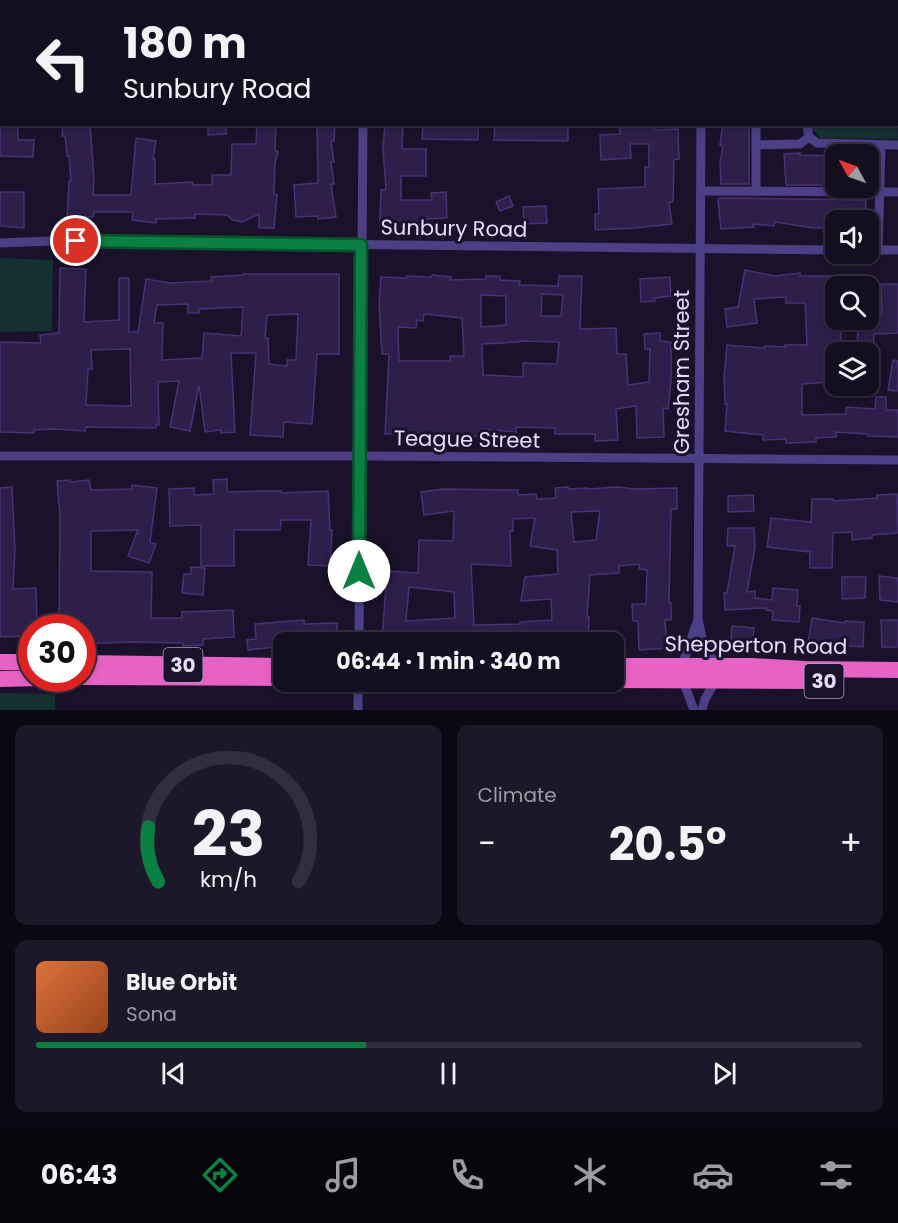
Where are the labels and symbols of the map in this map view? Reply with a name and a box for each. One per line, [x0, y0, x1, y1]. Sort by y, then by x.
north arrow [825, 144, 879, 198]
street label: Sunbury Road [380, 212, 528, 244]
pin [50, 215, 101, 266]
street label: Gresham Street [667, 290, 696, 454]
street label: Teague Street [394, 423, 540, 455]
position arrow [327, 539, 391, 603]
speed limit sign: 30 [18, 614, 96, 692]
street label: Shepperton Road [664, 629, 848, 661]
road number: 30 [164, 648, 202, 682]
road number: 30 [804, 664, 844, 698]

